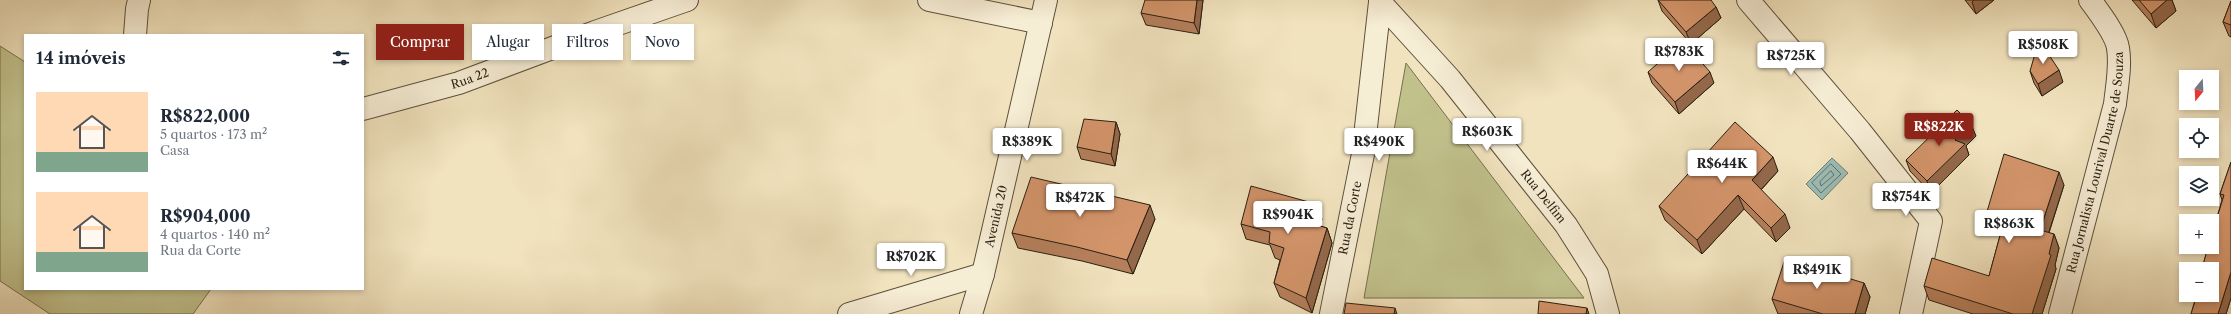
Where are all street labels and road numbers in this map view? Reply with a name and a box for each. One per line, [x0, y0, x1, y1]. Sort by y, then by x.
street label: Rua Jornalista Lourival Duarte de Souza [2063, 51, 2126, 275]
street label: Rua 22 [449, 65, 491, 92]
street label: Rua Delfim [1518, 166, 1570, 226]
street label: Rua da Corte [1335, 179, 1364, 256]
street label: Avenida 20 [981, 184, 1010, 250]

